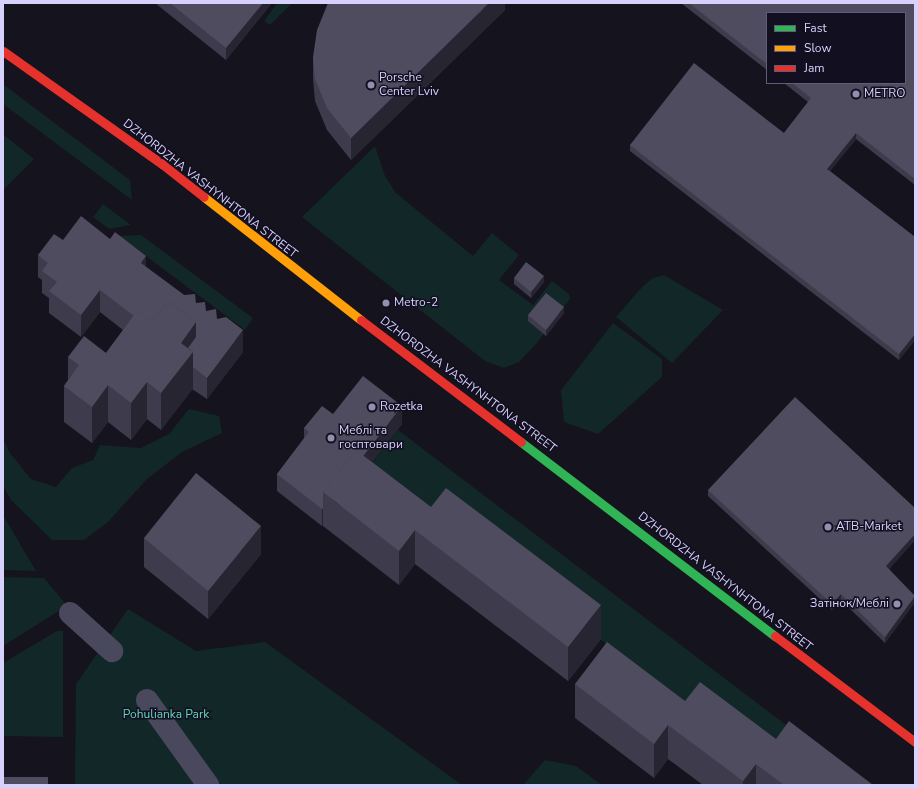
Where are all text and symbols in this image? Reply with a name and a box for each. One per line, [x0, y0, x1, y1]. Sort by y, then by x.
legend [766, 12, 906, 84]
text: Fast [804, 20, 827, 36]
text: Slow [804, 40, 832, 56]
text: Jam [804, 60, 825, 76]
place label: Porsche Center Lviv [379, 71, 439, 99]
marker: Porsche Center Lviv [366, 80, 376, 90]
place label: METRO [864, 87, 905, 101]
marker: METRO [851, 89, 861, 99]
street label: DZHORDZHA VASHYNHTONA STREET [120, 116, 300, 262]
place label: Metro-2 [394, 296, 438, 310]
marker: Metro-2 [381, 298, 391, 308]
street label: DZHORDZHA VASHYNHTONA STREET [377, 314, 559, 456]
place label: Rozetka [380, 400, 423, 414]
marker: Rozetka [367, 402, 377, 412]
place label: Меблі та госптовари [339, 424, 403, 452]
marker: Меблі та госптовари [326, 433, 336, 443]
street label: DZHORDZHA VASHYNHTONA STREET [635, 509, 815, 655]
place label: ATB-Market [836, 520, 902, 534]
marker: ATB-Market [823, 522, 833, 532]
place label: Затінок/Меблі [810, 597, 889, 611]
marker: Затінок/Меблі [892, 599, 902, 609]
park label: Pohulianka Park [123, 708, 209, 722]

